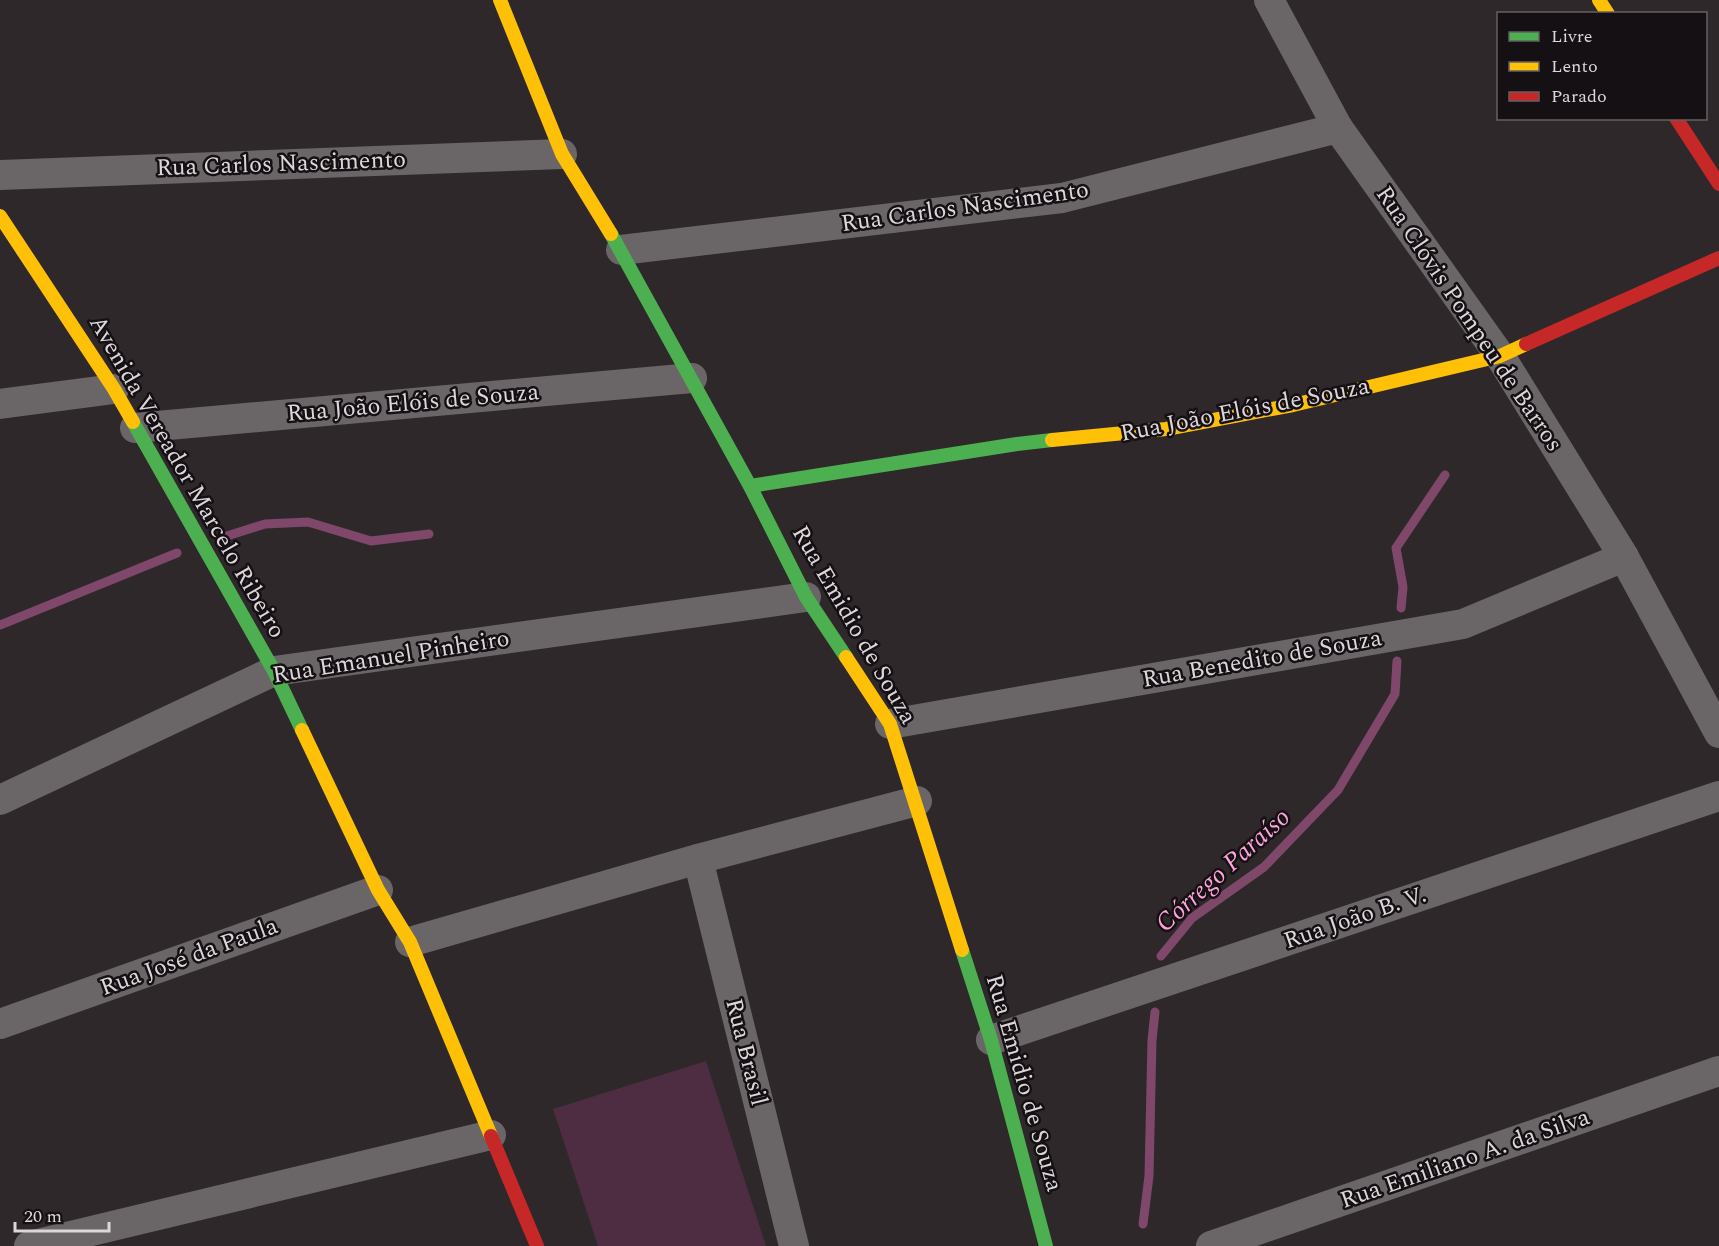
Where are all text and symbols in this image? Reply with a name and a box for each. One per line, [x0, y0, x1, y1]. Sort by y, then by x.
legend [1497, 12, 1707, 120]
text: Livre [1551, 23, 1593, 50]
text: Lento [1551, 53, 1598, 80]
text: Parado [1551, 83, 1607, 110]
street label: Rua Carlos Nascimento [156, 142, 406, 186]
street label: Rua Carlos Nascimento [839, 172, 1091, 242]
street label: Rua Clóvis Pompeu de Barros [1366, 179, 1572, 459]
street label: Avenida Vereador Marcelo Ribeiro [79, 309, 295, 645]
street label: Rua João Elóis de Souza [1117, 368, 1373, 452]
street label: Rua João Elóis de Souza [285, 374, 541, 432]
street label: Rua Emidio de Souza [782, 519, 926, 731]
street label: Rua Emanuel Pinheiro [270, 620, 512, 694]
street label: Rua Benedito de Souza [1139, 620, 1385, 698]
water label: Córrego Paraíso [1146, 798, 1300, 942]
street label: Rua João B. V. [1279, 877, 1431, 959]
street label: Rua José da Paula [95, 908, 283, 1006]
street label: Rua Emidio de Souza [976, 970, 1072, 1196]
street label: Rua Brasil [715, 995, 777, 1109]
street label: Rua Emiliano A. da Silva [1335, 1099, 1595, 1219]
scale bar [15, 1195, 110, 1233]
text: 20 m [24, 1203, 62, 1230]

